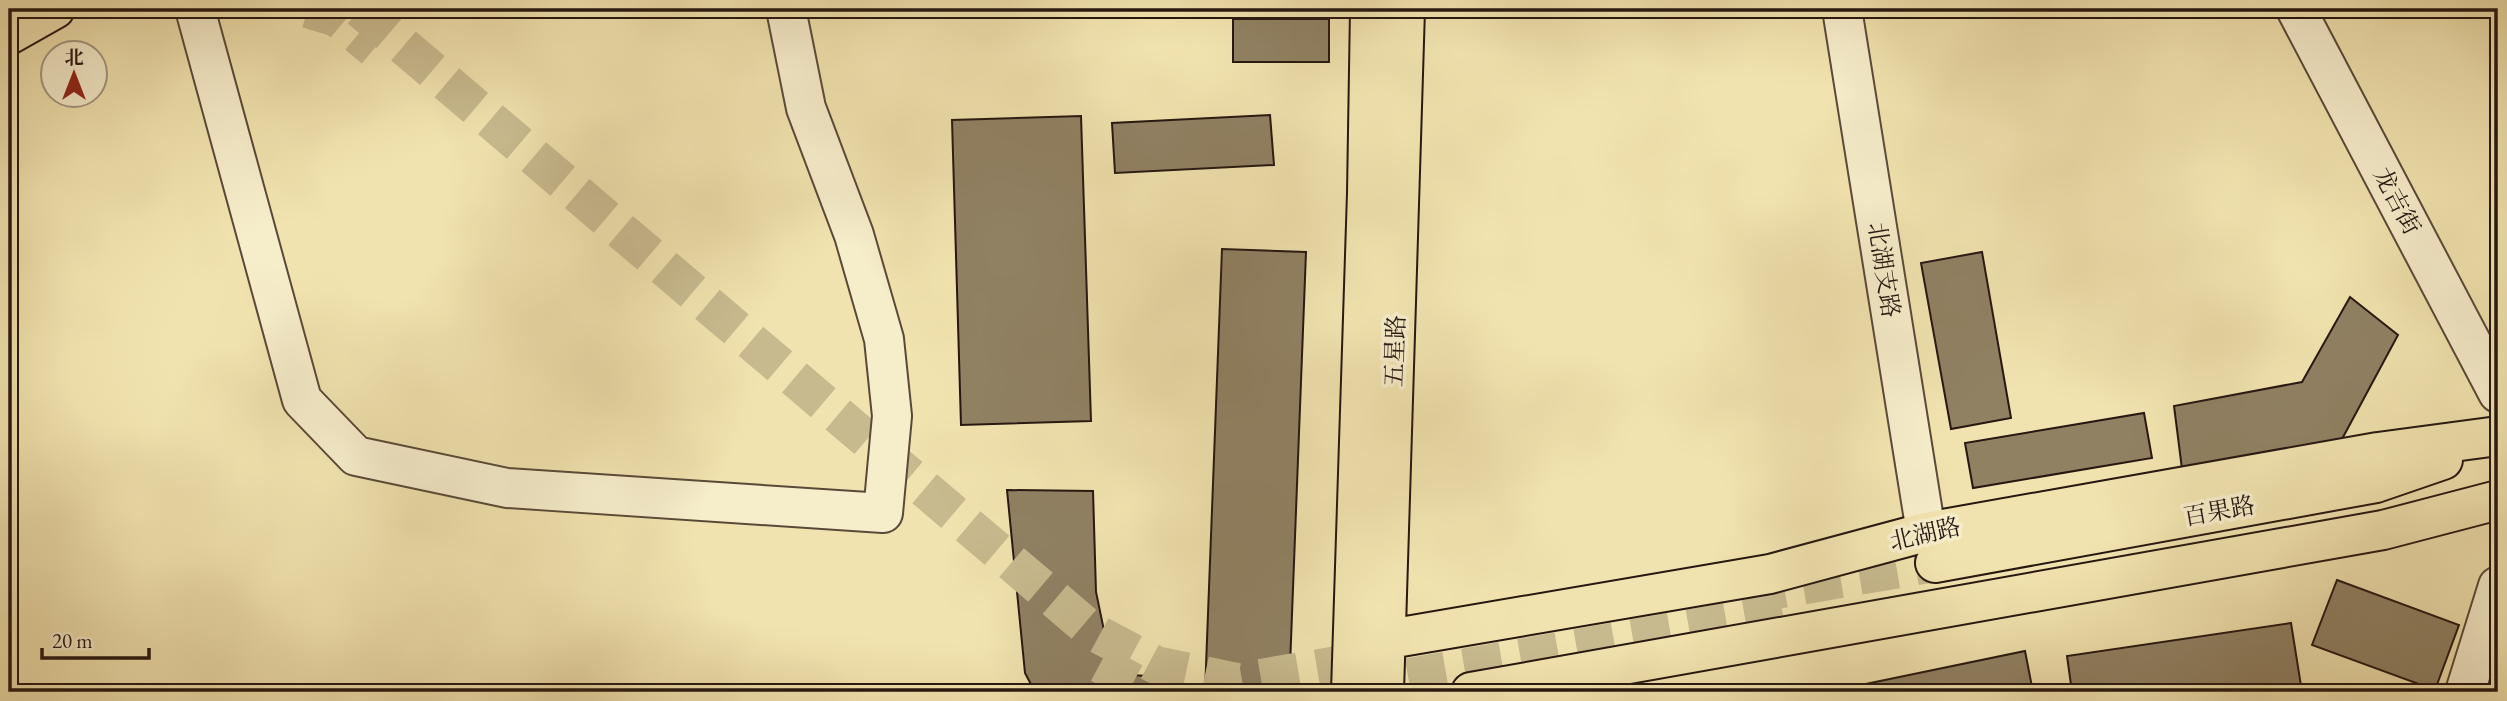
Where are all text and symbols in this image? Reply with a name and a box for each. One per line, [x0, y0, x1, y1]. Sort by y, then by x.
north arrow [38, 38, 108, 108]
text: 北 [64, 45, 84, 70]
street label: 龙吉街 [2367, 162, 2428, 240]
street label: 北湖支路 [1862, 220, 1907, 320]
street label: 五星路 [1378, 314, 1411, 388]
street label: 百果路 [2181, 489, 2257, 532]
street label: 北湖路 [1886, 510, 1963, 557]
scale bar [42, 617, 149, 661]
text: 20 m [52, 627, 93, 654]

